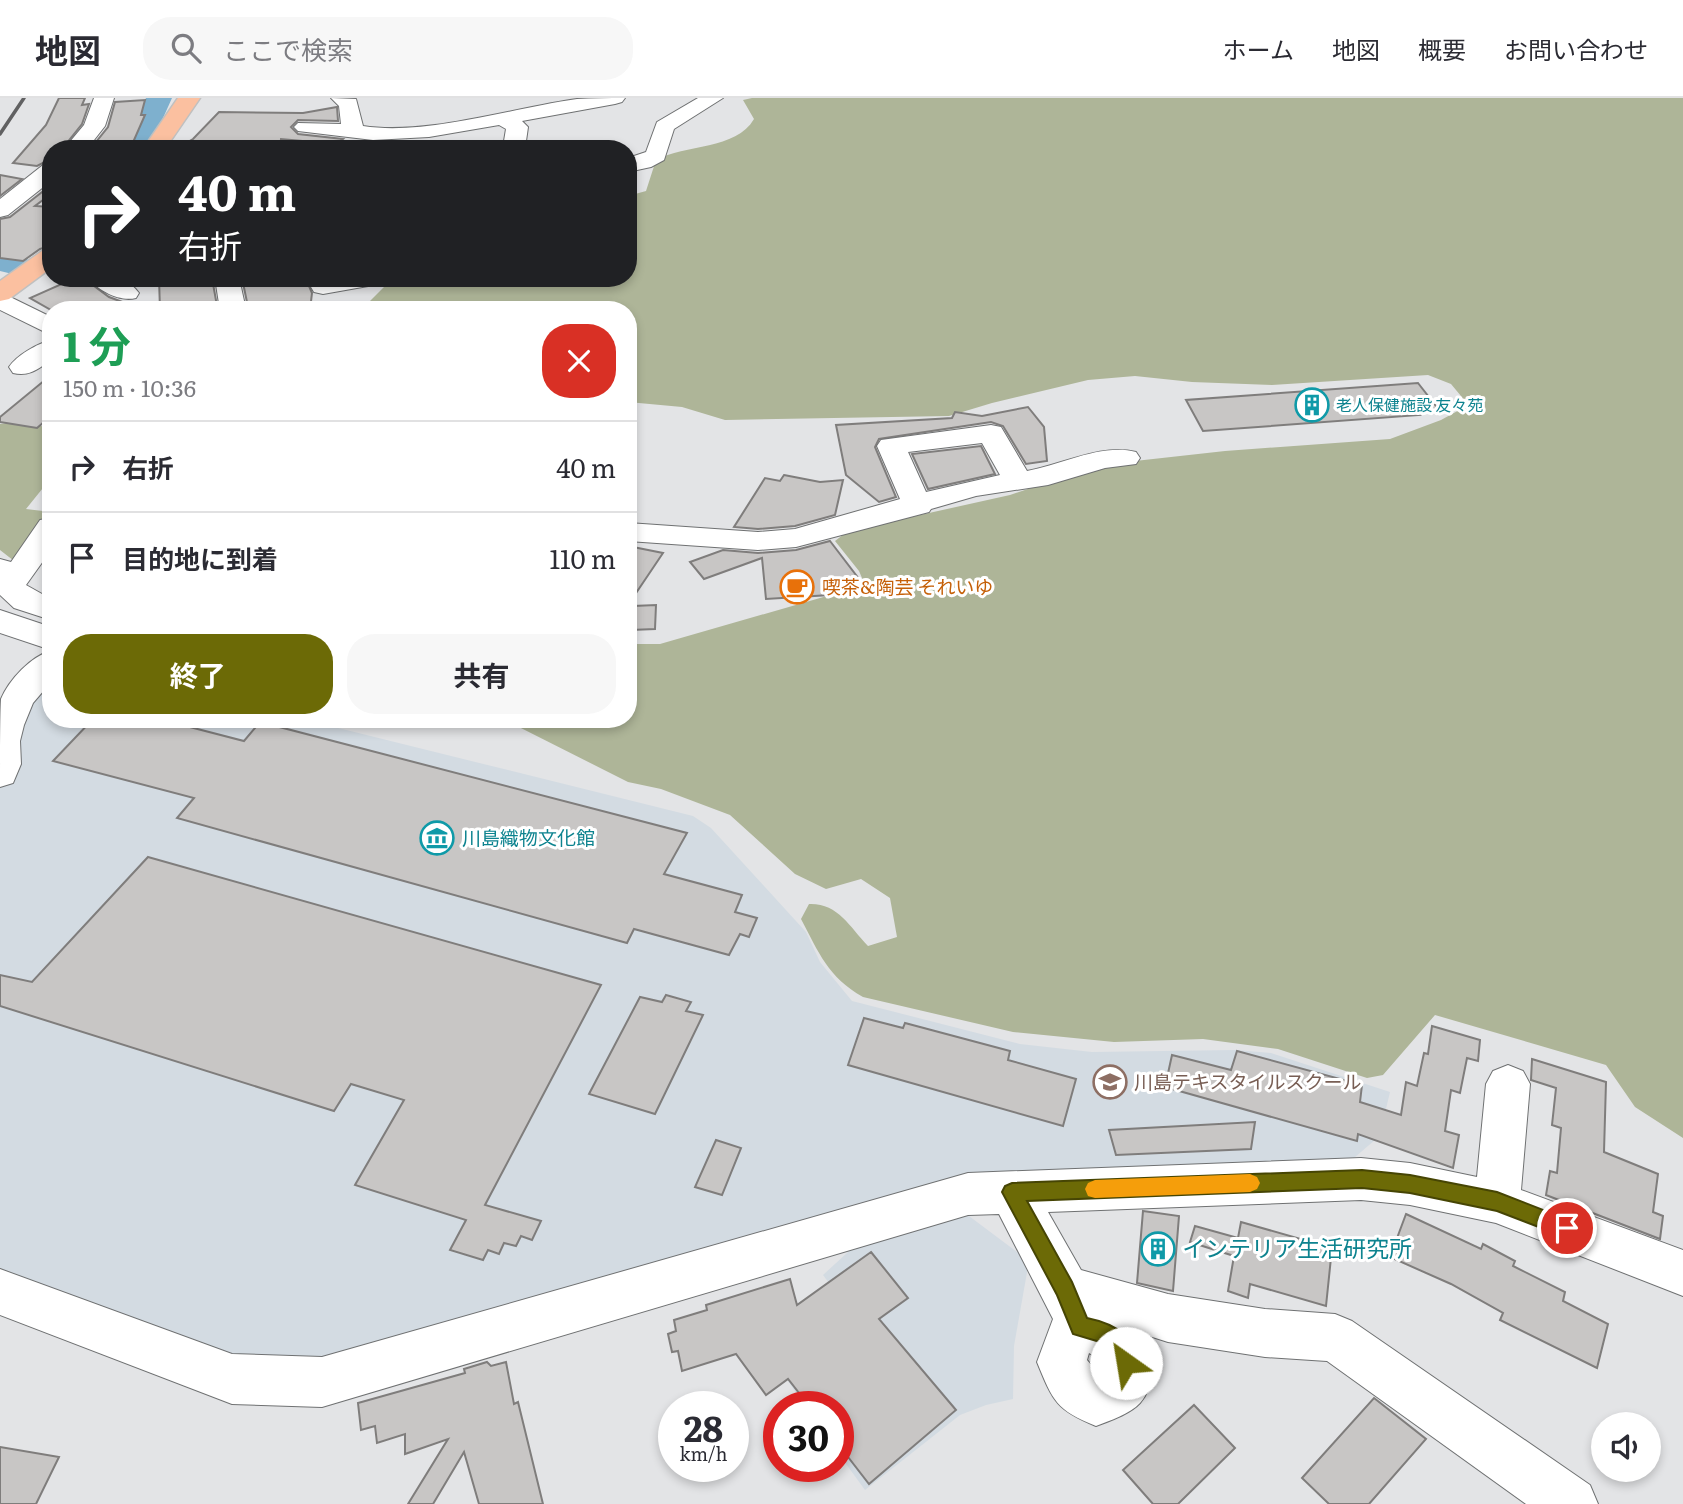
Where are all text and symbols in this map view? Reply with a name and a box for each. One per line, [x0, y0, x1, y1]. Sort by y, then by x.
search box [143, 17, 633, 80]
text: 地図 [35, 24, 101, 73]
icon: search [167, 29, 205, 67]
text: ここで検索 [223, 29, 353, 68]
text: ホーム [1223, 31, 1294, 66]
text: 地図 [1332, 31, 1380, 66]
text: 概要 [1418, 31, 1466, 66]
text: お問い合わせ [1504, 31, 1648, 66]
text: 40 m [178, 153, 296, 226]
icon: right [63, 168, 154, 259]
text: 右折 [178, 220, 242, 268]
text: 1 分 [63, 313, 131, 375]
button: close [542, 324, 616, 398]
text: 150 m · 10:36 [63, 370, 196, 404]
building icon: 老人保健施設 友々苑 [1293, 386, 1331, 424]
place label: 老人保健施設 友々苑 [1336, 392, 1483, 416]
text: 右折 [122, 447, 174, 486]
text: 40 m [556, 447, 616, 486]
icon: right [63, 448, 101, 486]
text: 目的地に到着 [122, 538, 278, 577]
text: 110 m [549, 538, 616, 577]
icon: arrive [63, 539, 101, 577]
cafe icon: 喫茶&陶芸 それいゆ [778, 568, 816, 606]
place label: 喫茶&陶芸 それいゆ [822, 572, 993, 600]
button: 終了 [63, 634, 333, 714]
button: 共有 [347, 634, 616, 714]
museum icon: 川島織物文化館 [418, 819, 456, 857]
place label: 川島織物文化館 [462, 823, 595, 851]
school or university icon: 川島テキスタイルスクール [1091, 1063, 1129, 1101]
place label: 川島テキスタイルスクール [1134, 1067, 1361, 1095]
pin [1537, 1198, 1597, 1258]
icon: arrive [1548, 1209, 1586, 1247]
building icon: インテリア生活研究所 [1139, 1230, 1177, 1268]
place label: インテリア生活研究所 [1182, 1230, 1412, 1264]
position arrow [1089, 1326, 1163, 1400]
speed limit sign: 30 [763, 1391, 854, 1482]
text: 28 [684, 1401, 723, 1453]
map controls [1591, 1412, 1661, 1482]
button: sound [1591, 1412, 1661, 1482]
text: km/h [680, 1440, 727, 1467]

